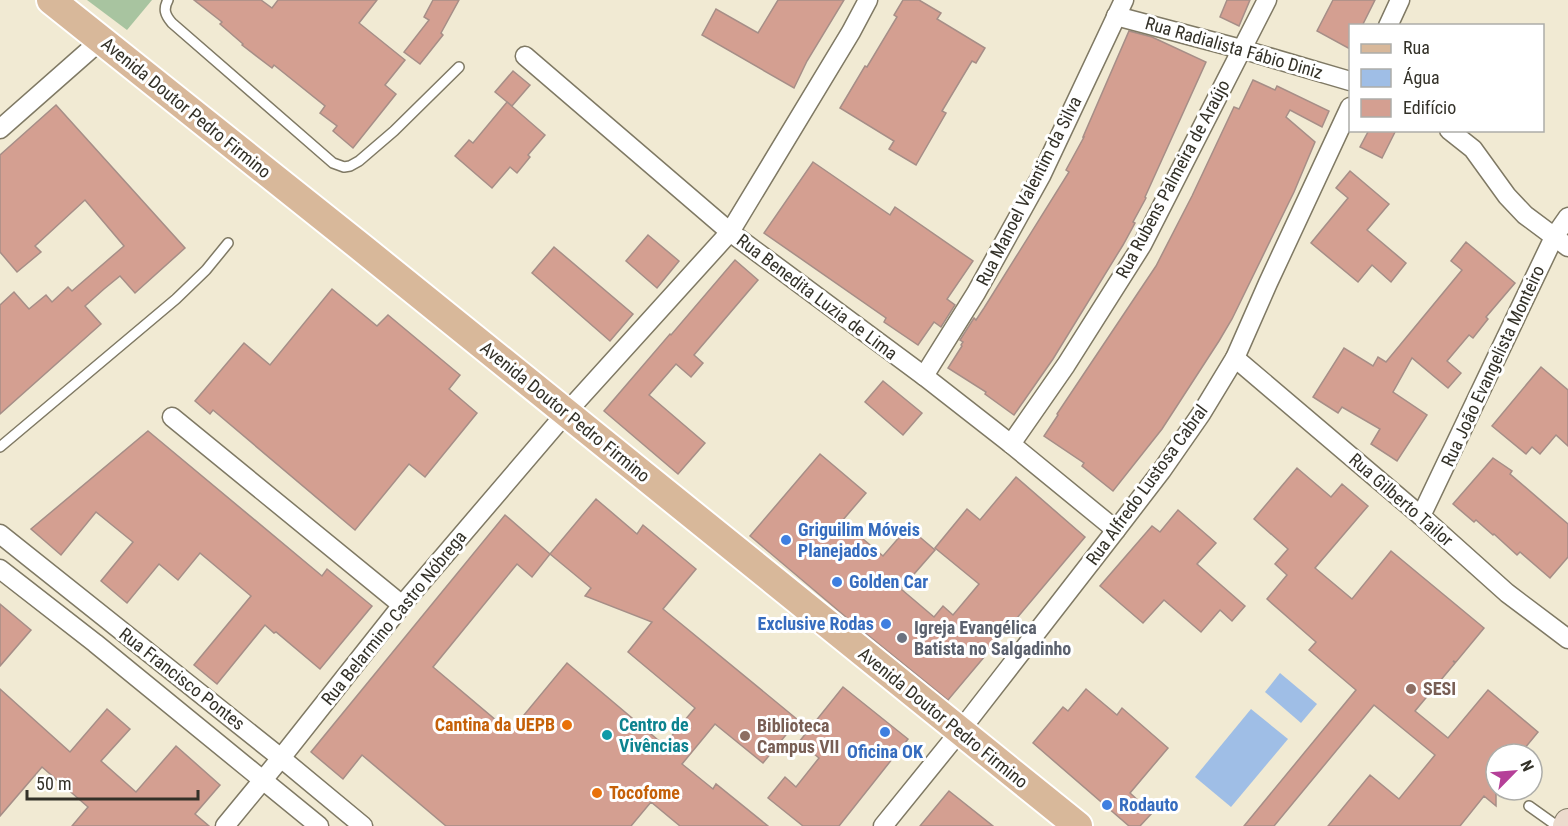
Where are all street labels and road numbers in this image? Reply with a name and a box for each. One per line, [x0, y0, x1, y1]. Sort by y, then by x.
street label: Rua Radialista Fábio Diniz [1143, 12, 1325, 83]
street label: Avenida Doutor Pedro Firmino [97, 33, 275, 182]
street label: Rua Rubens Palmeira de Araújo [1111, 76, 1234, 282]
street label: Rua Manoel Valentim da Silva [972, 92, 1086, 289]
street label: Rua Benedita Luzia de Lima [733, 229, 902, 364]
street label: Rua João Evangelista Monteiro [1437, 262, 1548, 470]
street label: Avenida Doutor Pedro Firmino [476, 337, 654, 486]
street label: Rua Alfredo Lustosa Cabral [1081, 401, 1212, 569]
street label: Rua Gilberto Tailor [1345, 449, 1458, 551]
street label: Rua Belarmino Castro Nóbrega [317, 526, 470, 709]
street label: Rua Francisco Pontes [115, 623, 249, 734]
street label: Avenida Doutor Pedro Firmino [854, 643, 1032, 792]

